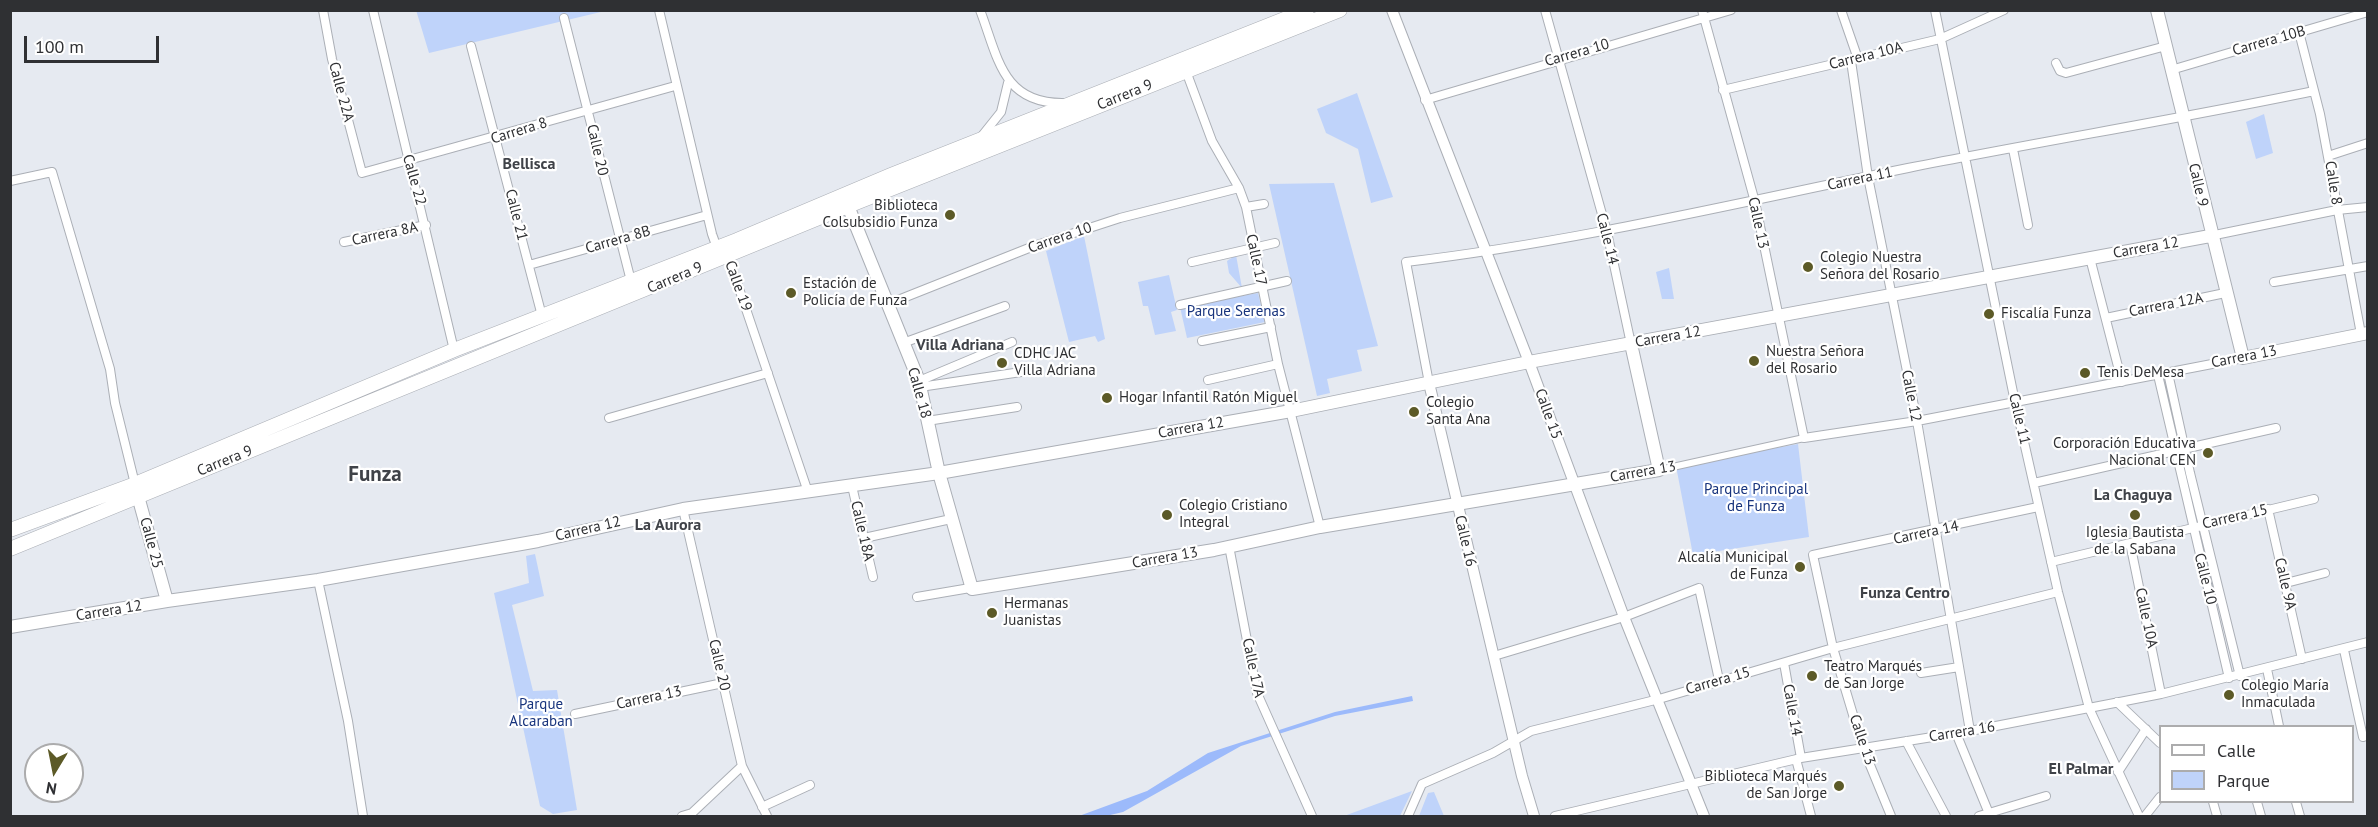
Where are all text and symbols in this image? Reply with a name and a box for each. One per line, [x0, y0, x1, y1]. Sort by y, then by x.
street label: Carrera 10B [2230, 22, 2308, 60]
scale bar [27, 24, 162, 62]
text: 100 m [35, 35, 84, 58]
street label: Carrera 10 [1543, 35, 1611, 71]
street label: Carrera 10A [1827, 38, 1905, 74]
street label: Calle 22A [324, 60, 358, 124]
street label: Carrera 9 [1095, 76, 1155, 114]
street label: Carrera 8 [488, 114, 550, 148]
street label: Calle 20 [582, 122, 612, 178]
street label: Calle 22 [398, 152, 430, 208]
district label: Bellisca [503, 154, 555, 174]
street label: Calle 8 [2321, 160, 2345, 206]
street label: Calle 9 [2184, 161, 2212, 209]
street label: Carrera 11 [1826, 163, 1894, 195]
street label: Calle 21 [501, 187, 531, 243]
street label: Calle 13 [1744, 195, 1772, 251]
place label: Biblioteca Colsubsidio Funza [822, 197, 938, 232]
marker: Biblioteca Colsubsidio Funza [943, 208, 957, 222]
street label: Calle 14 [1592, 211, 1622, 267]
street label: Carrera 8A [350, 218, 420, 250]
street label: Carrera 10 [1026, 219, 1094, 257]
street label: Carrera 8B [583, 222, 653, 258]
street label: Calle 17 [1242, 232, 1270, 288]
street label: Carrera 12 [2112, 233, 2180, 263]
place label: Colegio Nuestra Señora del Rosario [1820, 249, 1940, 284]
street label: Carrera 9 [645, 258, 705, 298]
street label: Calle 19 [721, 258, 755, 314]
marker: Colegio Nuestra Señora del Rosario [1801, 260, 1815, 274]
place label: Estación de Policía de Funza [803, 275, 907, 310]
marker: Estación de Policía de Funza [784, 286, 798, 300]
street label: Carrera 12A [2127, 289, 2205, 321]
park label: Parque Serenas [1187, 303, 1285, 321]
place label: Fiscalía Funza [2001, 305, 2091, 323]
marker: Fiscalía Funza [1982, 307, 1996, 321]
street label: Carrera 12 [1634, 322, 1702, 352]
district label: Villa Adriana [916, 335, 1004, 355]
street label: Carrera 13 [2210, 342, 2278, 372]
place label: Nuestra Señora del Rosario [1766, 343, 1864, 378]
place label: CDHC JAC Villa Adriana [1014, 345, 1096, 380]
marker: Nuestra Señora del Rosario [1747, 354, 1761, 368]
marker: CDHC JAC Villa Adriana [995, 356, 1009, 370]
place label: Tenis DeMesa [2097, 364, 2184, 382]
street label: Calle 18 [903, 365, 935, 421]
marker: Tenis DeMesa [2078, 366, 2092, 380]
street label: Calle 12 [1897, 369, 1925, 423]
street label: Calle 15 [1531, 386, 1565, 442]
place label: Hogar Infantil Ratón Miguel [1119, 389, 1298, 407]
marker: Hogar Infantil Ratón Miguel [1100, 391, 1114, 405]
street label: Calle 11 [2004, 391, 2034, 447]
place label: Colegio Santa Ana [1426, 394, 1491, 429]
marker: Colegio Santa Ana [1407, 405, 1421, 419]
street label: Carrera 12 [1157, 413, 1225, 443]
place label: Corporación Educativa Nacional CEN [2053, 435, 2196, 470]
street label: Carrera 9 [195, 442, 255, 480]
marker: Corporación Educativa Nacional CEN [2201, 446, 2215, 460]
street label: Carrera 13 [1609, 457, 1677, 487]
district label: Funza [348, 462, 402, 488]
park label: Parque Principal de Funza [1704, 481, 1808, 516]
district label: La Chaguya [2094, 485, 2172, 505]
place label: Colegio Cristiano Integral [1179, 497, 1288, 532]
street label: Calle 18A [846, 499, 878, 563]
street label: Carrera 15 [2201, 501, 2269, 533]
marker: Colegio Cristiano Integral [1160, 508, 1174, 522]
marker: Iglesia Bautista de la Sabana [2128, 508, 2142, 522]
street label: Carrera 12 [554, 513, 622, 545]
street label: Calle 16 [1450, 513, 1480, 569]
street label: Calle 25 [136, 515, 166, 571]
district label: La Aurora [635, 515, 701, 535]
street label: Carrera 14 [1892, 517, 1960, 549]
place label: Iglesia Bautista de la Sabana [2086, 524, 2184, 559]
street label: Carrera 13 [1131, 543, 1199, 573]
place label: Alcalía Municipal de Funza [1678, 549, 1788, 584]
street label: Calle 10 [2190, 551, 2220, 607]
street label: Calle 9A [2270, 556, 2300, 612]
marker: Alcalía Municipal de Funza [1793, 560, 1807, 574]
district label: Funza Centro [1860, 583, 1950, 603]
street label: Calle 10A [2131, 586, 2161, 650]
place label: Hermanas Juanistas [1004, 595, 1068, 630]
street label: Carrera 12 [75, 597, 143, 625]
marker: Hermanas Juanistas [985, 606, 999, 620]
street label: Calle 20 [704, 637, 734, 693]
street label: Calle 17A [1238, 637, 1268, 699]
place label: Teatro Marqués de San Jorge [1824, 658, 1922, 693]
street label: Carrera 15 [1684, 663, 1752, 699]
marker: Teatro Marqués de San Jorge [1805, 669, 1819, 683]
place label: Colegio María Inmaculada [2241, 677, 2329, 712]
street label: Carrera 13 [615, 682, 683, 714]
street label: Calle 14 [1779, 683, 1805, 737]
marker: Colegio María Inmaculada [2222, 688, 2236, 702]
park label: Parque Alcaraban [509, 696, 573, 731]
street label: Calle 13 [1845, 712, 1879, 768]
street label: Carrera 16 [1928, 718, 1996, 746]
legend [2159, 725, 2354, 803]
text: Calle [2217, 739, 2256, 762]
north arrow [24, 743, 84, 803]
district label: El Palmar [2049, 759, 2113, 779]
place label: Biblioteca Marqués de San Jorge [1705, 768, 1827, 803]
text: Parque [2217, 769, 2270, 792]
text: N [44, 778, 58, 800]
marker: Biblioteca Marqués de San Jorge [1832, 779, 1846, 793]

